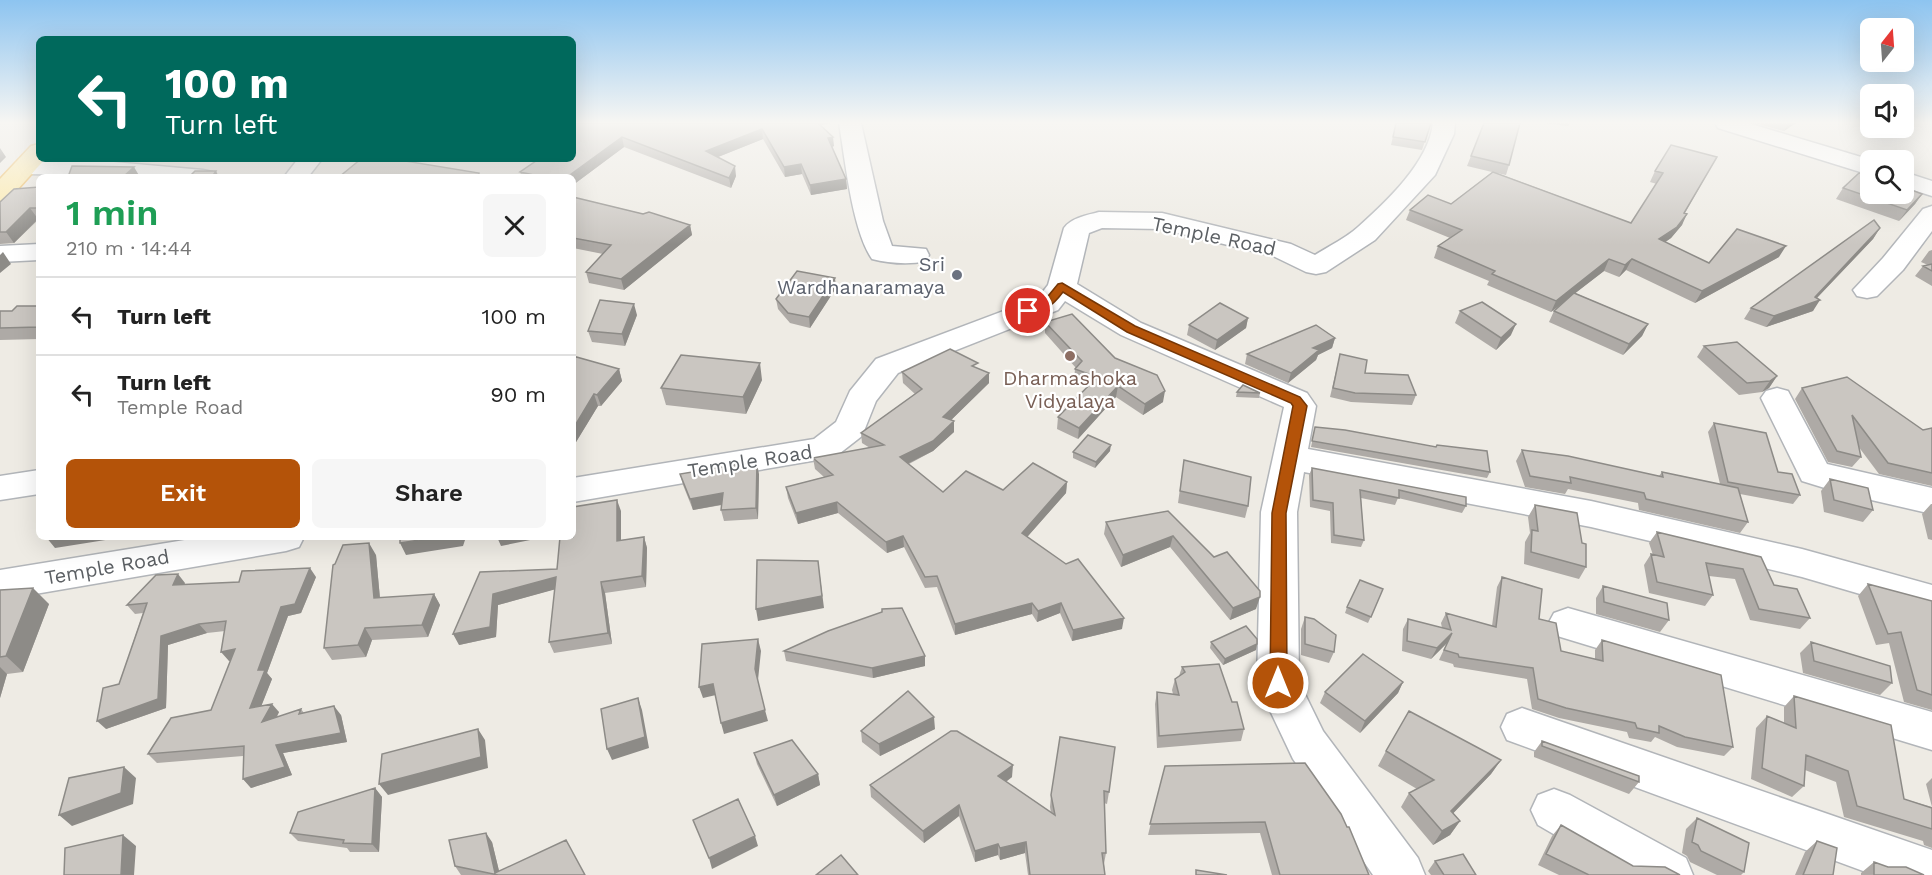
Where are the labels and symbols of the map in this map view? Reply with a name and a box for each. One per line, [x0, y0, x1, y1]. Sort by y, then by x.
north arrow [1860, 18, 1914, 72]
street label: Temple Road [1150, 211, 1278, 261]
place label: Sri Wardhanaramaya [777, 252, 945, 299]
marker: Sri Wardhanaramaya [950, 268, 964, 282]
pin [1002, 285, 1053, 336]
marker: Dharmashoka Vidyalaya [1063, 349, 1077, 363]
place label: Dharmashoka Vidyalaya [1003, 366, 1137, 413]
street label: Temple Road [686, 439, 814, 483]
street label: Temple Road [43, 544, 171, 590]
position arrow [1246, 651, 1310, 715]

